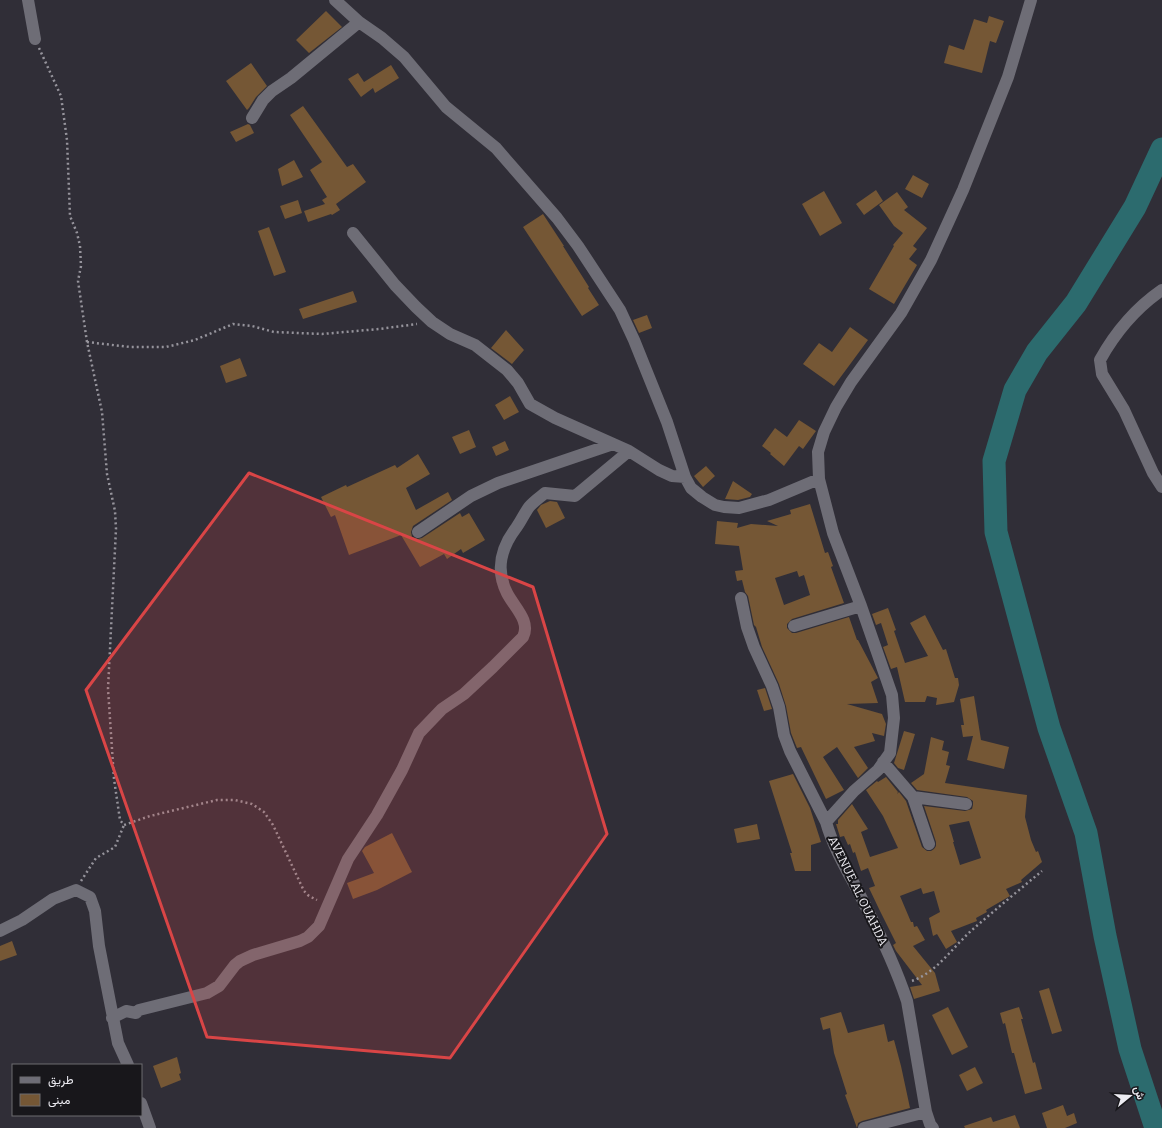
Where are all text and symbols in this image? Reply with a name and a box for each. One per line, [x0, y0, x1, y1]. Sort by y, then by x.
street label: AVENUE AL OUAHDA [825, 834, 891, 948]
legend [12, 1064, 142, 1116]
text: طريق [48, 1073, 74, 1088]
north arrow [1110, 1076, 1150, 1116]
text: ش [1131, 1085, 1147, 1101]
text: مبنى [48, 1093, 70, 1108]

